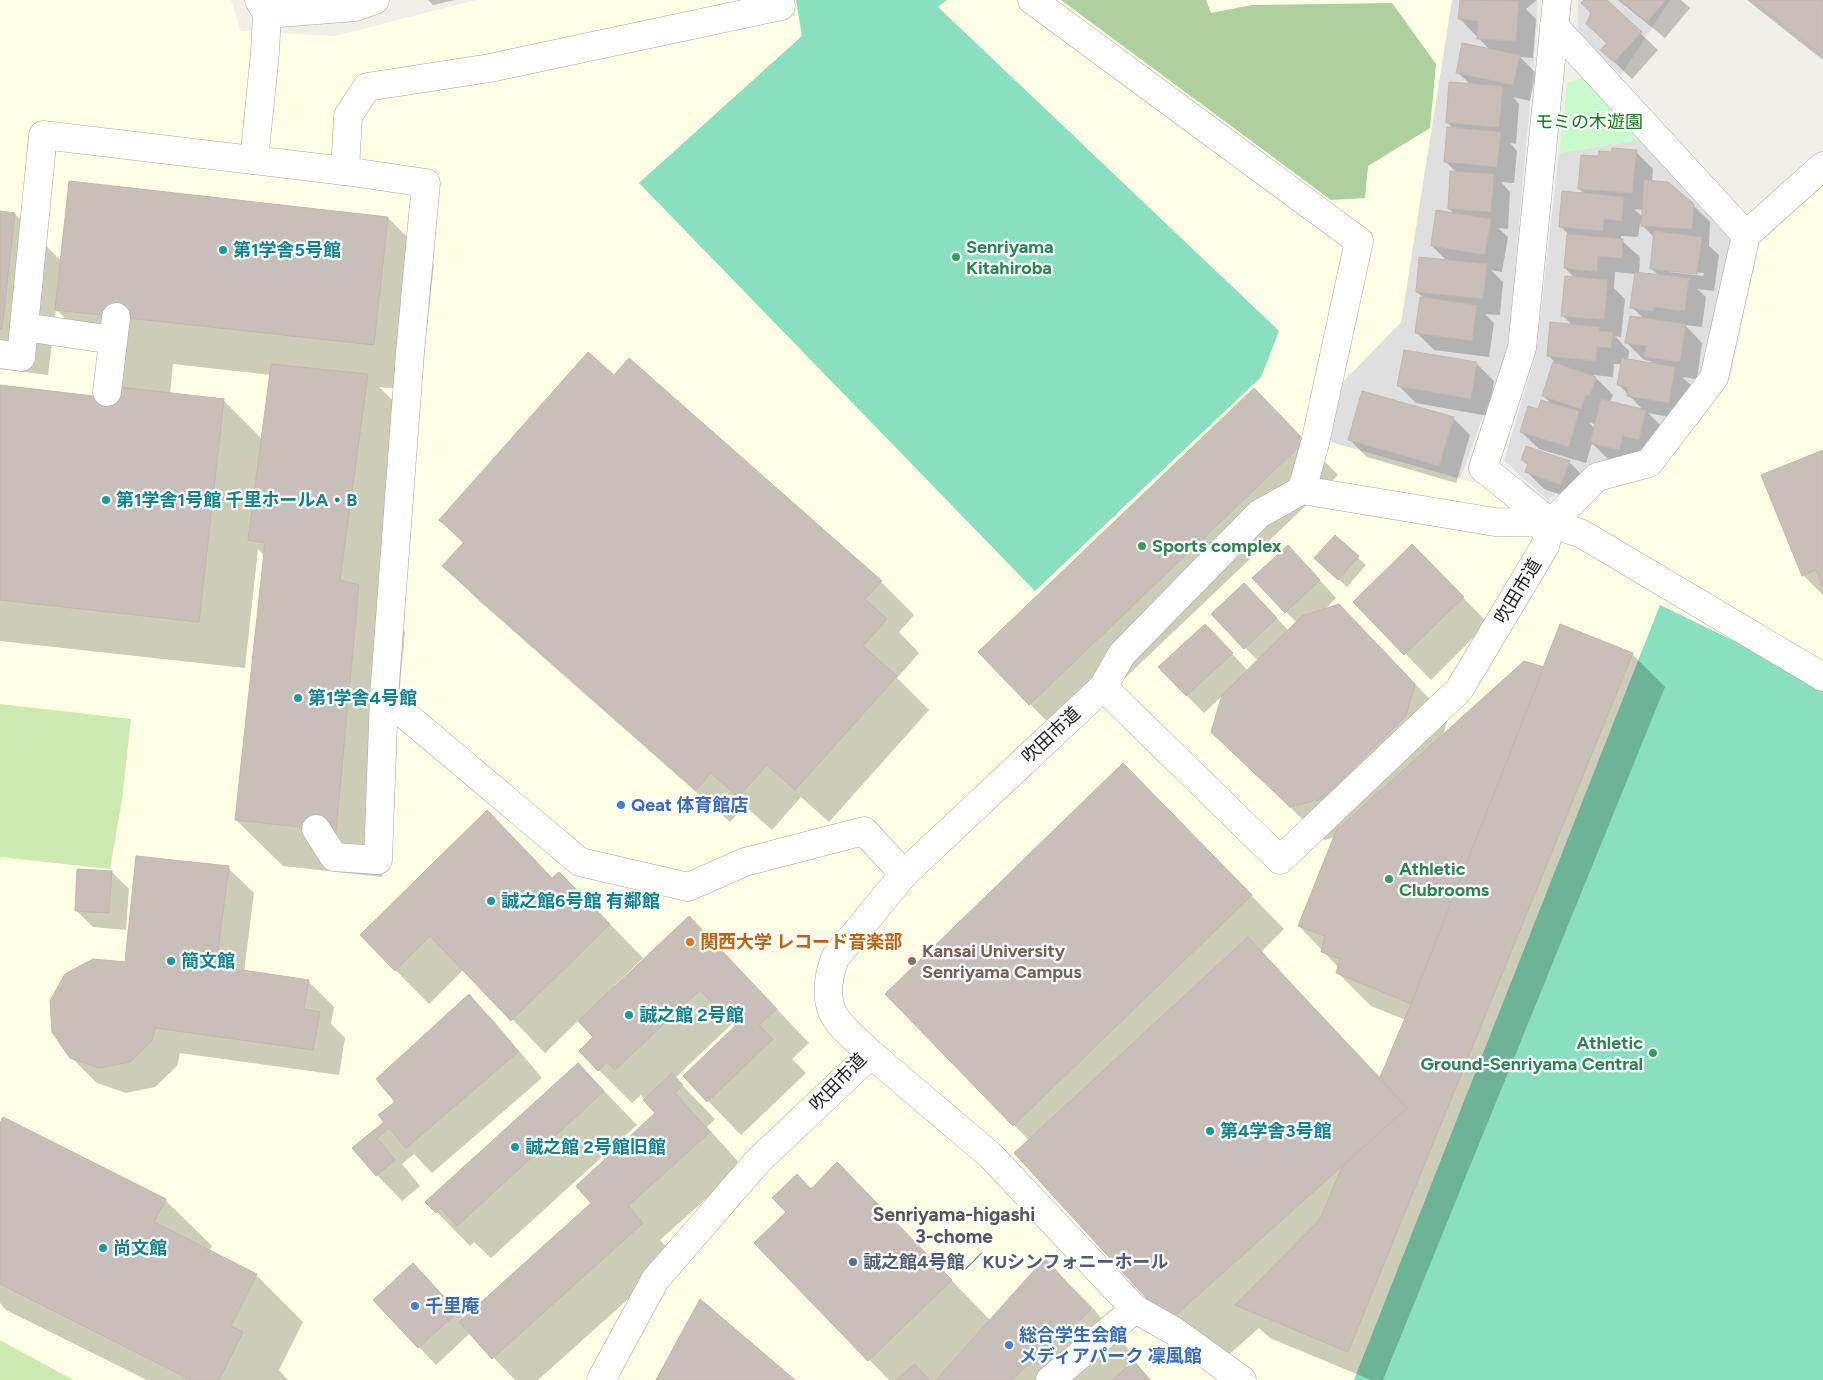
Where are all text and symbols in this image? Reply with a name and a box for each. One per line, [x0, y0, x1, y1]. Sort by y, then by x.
park label: モミの木遊園 [1535, 111, 1643, 133]
place label: Senriyama Kitahiroba [966, 236, 1054, 279]
place label: 第1学舎5号館 [233, 239, 341, 261]
marker: 第1学舎5号館 [217, 244, 229, 256]
marker: Senriyama Kitahiroba [950, 251, 962, 263]
place label: 第1学舎1号館 千里ホールA・B [116, 489, 357, 511]
marker: 第1学舎1号館 千里ホールA・B [100, 494, 112, 506]
place label: Sports complex [1152, 535, 1282, 557]
marker: Sports complex [1136, 540, 1148, 552]
street label: 吹田市道 [1490, 554, 1546, 628]
place label: 第1学舎4号館 [308, 687, 417, 709]
marker: 第1学舎4号館 [292, 692, 304, 704]
street label: 吹田市道 [1017, 702, 1085, 768]
place label: Qeat 体育館店 [631, 794, 748, 816]
marker: Qeat 体育館店 [615, 799, 627, 811]
place label: Athletic Clubrooms [1399, 858, 1490, 901]
marker: Athletic Clubrooms [1383, 873, 1395, 885]
place label: 誠之館6号館 有鄰館 [501, 890, 660, 912]
marker: 誠之館6号館 有鄰館 [485, 895, 497, 907]
place label: 関西大学 レコード音楽部 [700, 931, 902, 953]
marker: 関西大学 レコード音楽部 [684, 936, 696, 948]
place label: Kansai University Senriyama Campus [922, 940, 1082, 983]
place label: 簡文館 [181, 950, 235, 972]
marker: 簡文館 [165, 955, 177, 967]
marker: Kansai University Senriyama Campus [906, 955, 918, 967]
place label: 誠之館 2号館 [639, 1004, 744, 1026]
marker: 誠之館 2号館 [623, 1009, 635, 1021]
place label: Athletic Ground-Senriyama Central [1421, 1032, 1643, 1075]
marker: Athletic Ground-Senriyama Central [1647, 1047, 1659, 1059]
street label: 吹田市道 [805, 1048, 871, 1116]
place label: 第4学舎3号館 [1220, 1120, 1331, 1142]
marker: 第4学舎3号館 [1204, 1125, 1216, 1137]
place label: 誠之館 2号館旧館 [525, 1136, 666, 1158]
marker: 誠之館 2号館旧館 [509, 1141, 521, 1153]
district label: Senriyama-higashi 3-chome [873, 1203, 1035, 1248]
place label: 尚文館 [113, 1237, 167, 1259]
marker: 尚文館 [97, 1242, 109, 1254]
place label: 誠之館4号館／KUシンフォニーホール [863, 1251, 1169, 1273]
marker: 誠之館4号館／KUシンフォニーホール [847, 1256, 859, 1268]
place label: 千里庵 [425, 1295, 479, 1317]
marker: 千里庵 [409, 1300, 421, 1312]
place label: 総合学生会館 メディアパーク 凜風館 [1019, 1324, 1202, 1367]
marker: 総合学生会館 メディアパーク 凜風館 [1003, 1339, 1015, 1351]

